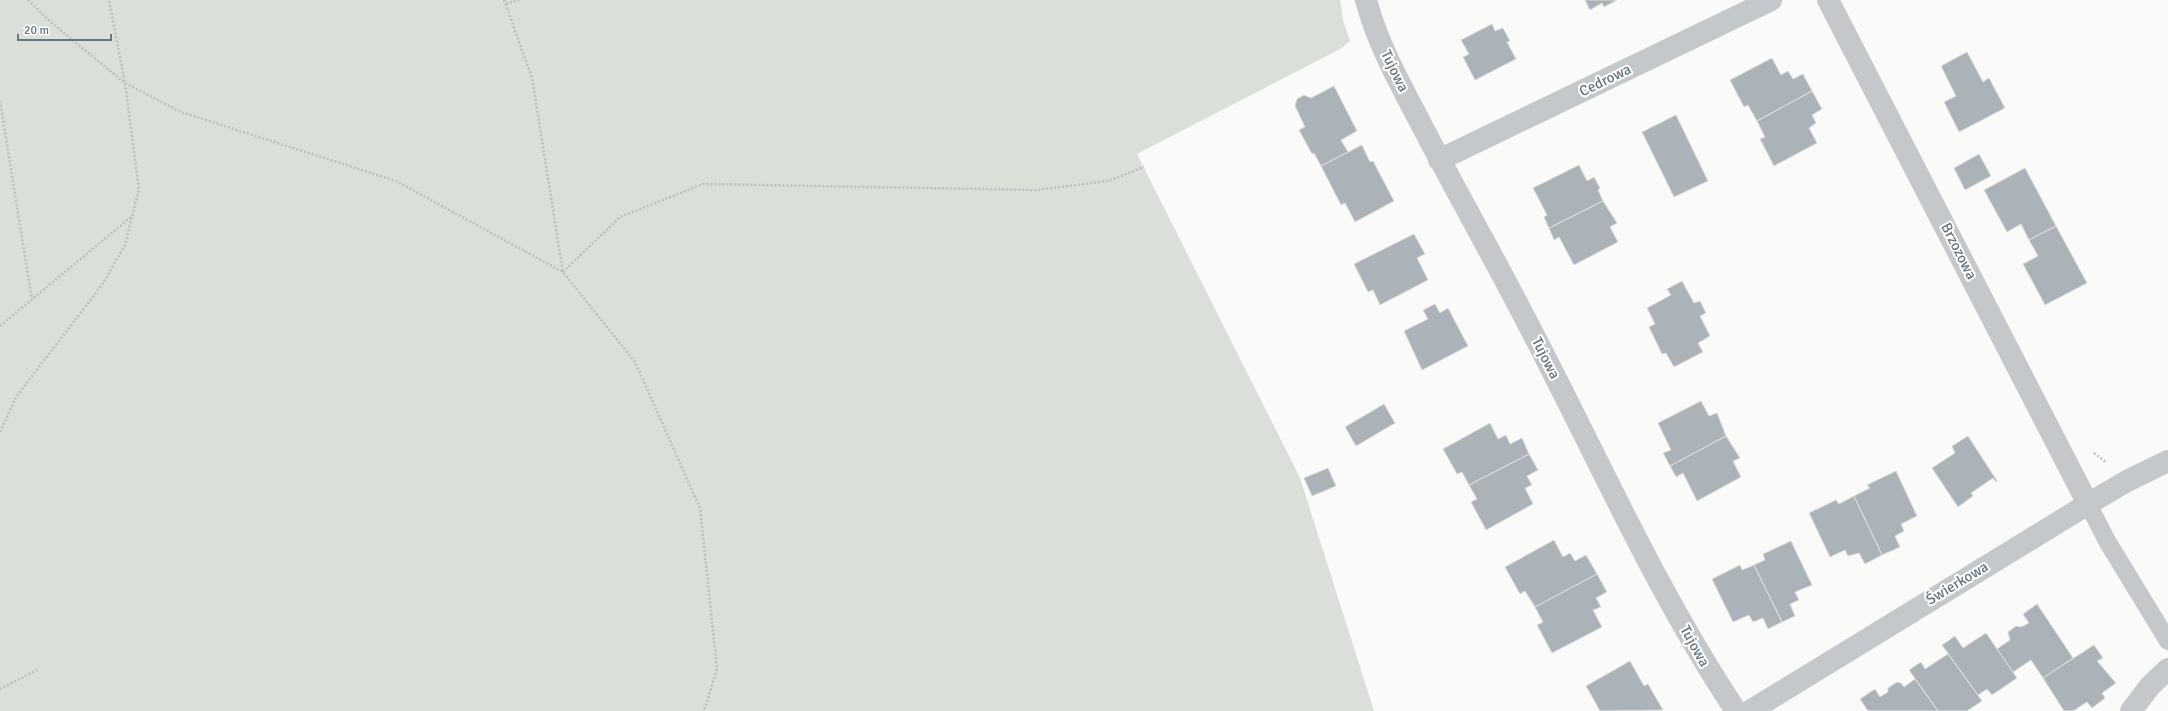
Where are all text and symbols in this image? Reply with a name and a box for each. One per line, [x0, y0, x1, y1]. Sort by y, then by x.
scale bar [18, 16, 111, 42]
text: 20 m [24, 23, 49, 38]
street label: Tujowa [1377, 47, 1413, 95]
street label: Cedrowa [1576, 60, 1634, 100]
street label: Brzozowa [1937, 220, 1981, 282]
street label: Tujowa [1528, 334, 1564, 382]
street label: Świerkowa [1922, 557, 1991, 609]
street label: Tujowa [1676, 622, 1714, 670]

